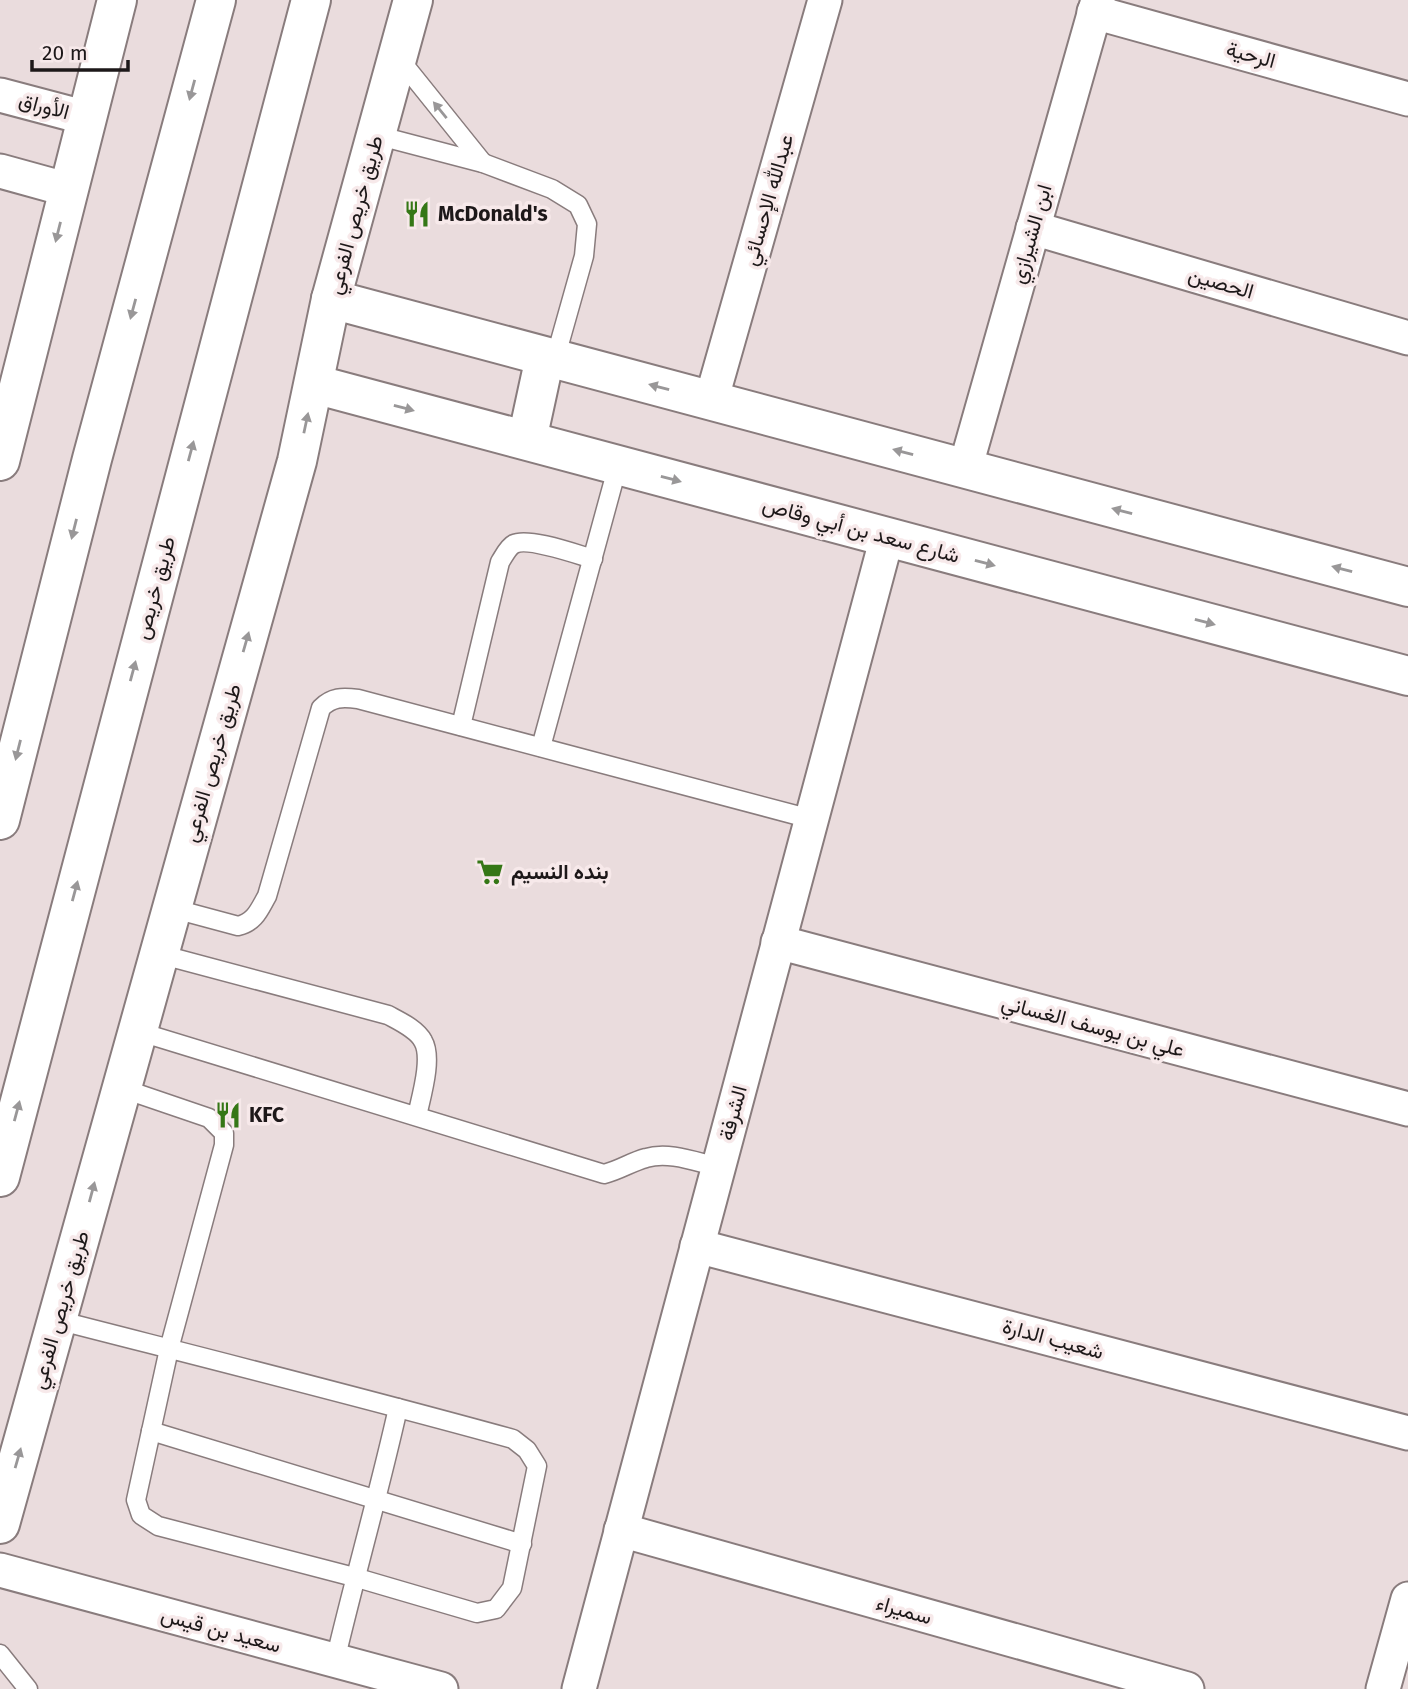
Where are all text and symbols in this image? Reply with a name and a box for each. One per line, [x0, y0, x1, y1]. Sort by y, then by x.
scale bar [32, 28, 128, 72]
street label: الرحية [1224, 36, 1278, 74]
text: 20 m [42, 40, 88, 66]
one-way arrow [186, 79, 197, 101]
street label: الأوراق [16, 87, 72, 125]
one-way arrow [433, 101, 448, 118]
street label: عبدالله الإحسائي [737, 131, 803, 270]
street label: طريق خريص الفرعي [321, 133, 393, 298]
street label: ابن الشيرازي [1004, 181, 1061, 288]
restaurant icon: McDonald's [402, 199, 432, 229]
place label: McDonald's [438, 201, 548, 227]
one-way arrow [52, 222, 63, 244]
street label: الحصين [1185, 261, 1257, 305]
one-way arrow [127, 298, 138, 320]
one-way arrow [648, 381, 670, 392]
one-way arrow [393, 403, 415, 414]
one-way arrow [300, 412, 311, 434]
one-way arrow [186, 440, 197, 462]
one-way arrow [891, 446, 913, 457]
one-way arrow [660, 474, 682, 485]
street label: شارع سعد بن أبي وقاص [759, 491, 962, 573]
one-way arrow [1111, 505, 1133, 516]
one-way arrow [69, 519, 79, 540]
street label: طريق خريص [129, 534, 181, 642]
one-way arrow [974, 558, 996, 569]
one-way arrow [1331, 564, 1352, 574]
one-way arrow [1194, 617, 1216, 628]
one-way arrow [241, 631, 252, 653]
one-way arrow [128, 660, 139, 682]
street label: طريق خريص الفرعي [177, 681, 251, 846]
one-way arrow [12, 739, 23, 761]
supermarket icon: بنده النسيم [475, 857, 505, 887]
place label: بنده النسيم [511, 859, 609, 886]
one-way arrow [70, 880, 81, 902]
street label: علي بن يوسف الغساني [998, 989, 1187, 1067]
street label: الشرفة [713, 1083, 753, 1143]
one-way arrow [12, 1100, 23, 1122]
restaurant icon: KFC [213, 1100, 243, 1130]
place label: KFC [249, 1102, 284, 1128]
one-way arrow [88, 1181, 98, 1202]
street label: طريق خريص الفرعي [25, 1228, 99, 1393]
street label: شعيب الدارة [1000, 1313, 1106, 1365]
one-way arrow [14, 1447, 24, 1468]
street label: سميراء [873, 1590, 935, 1630]
street label: سعيد بن قيس [158, 1602, 284, 1658]

